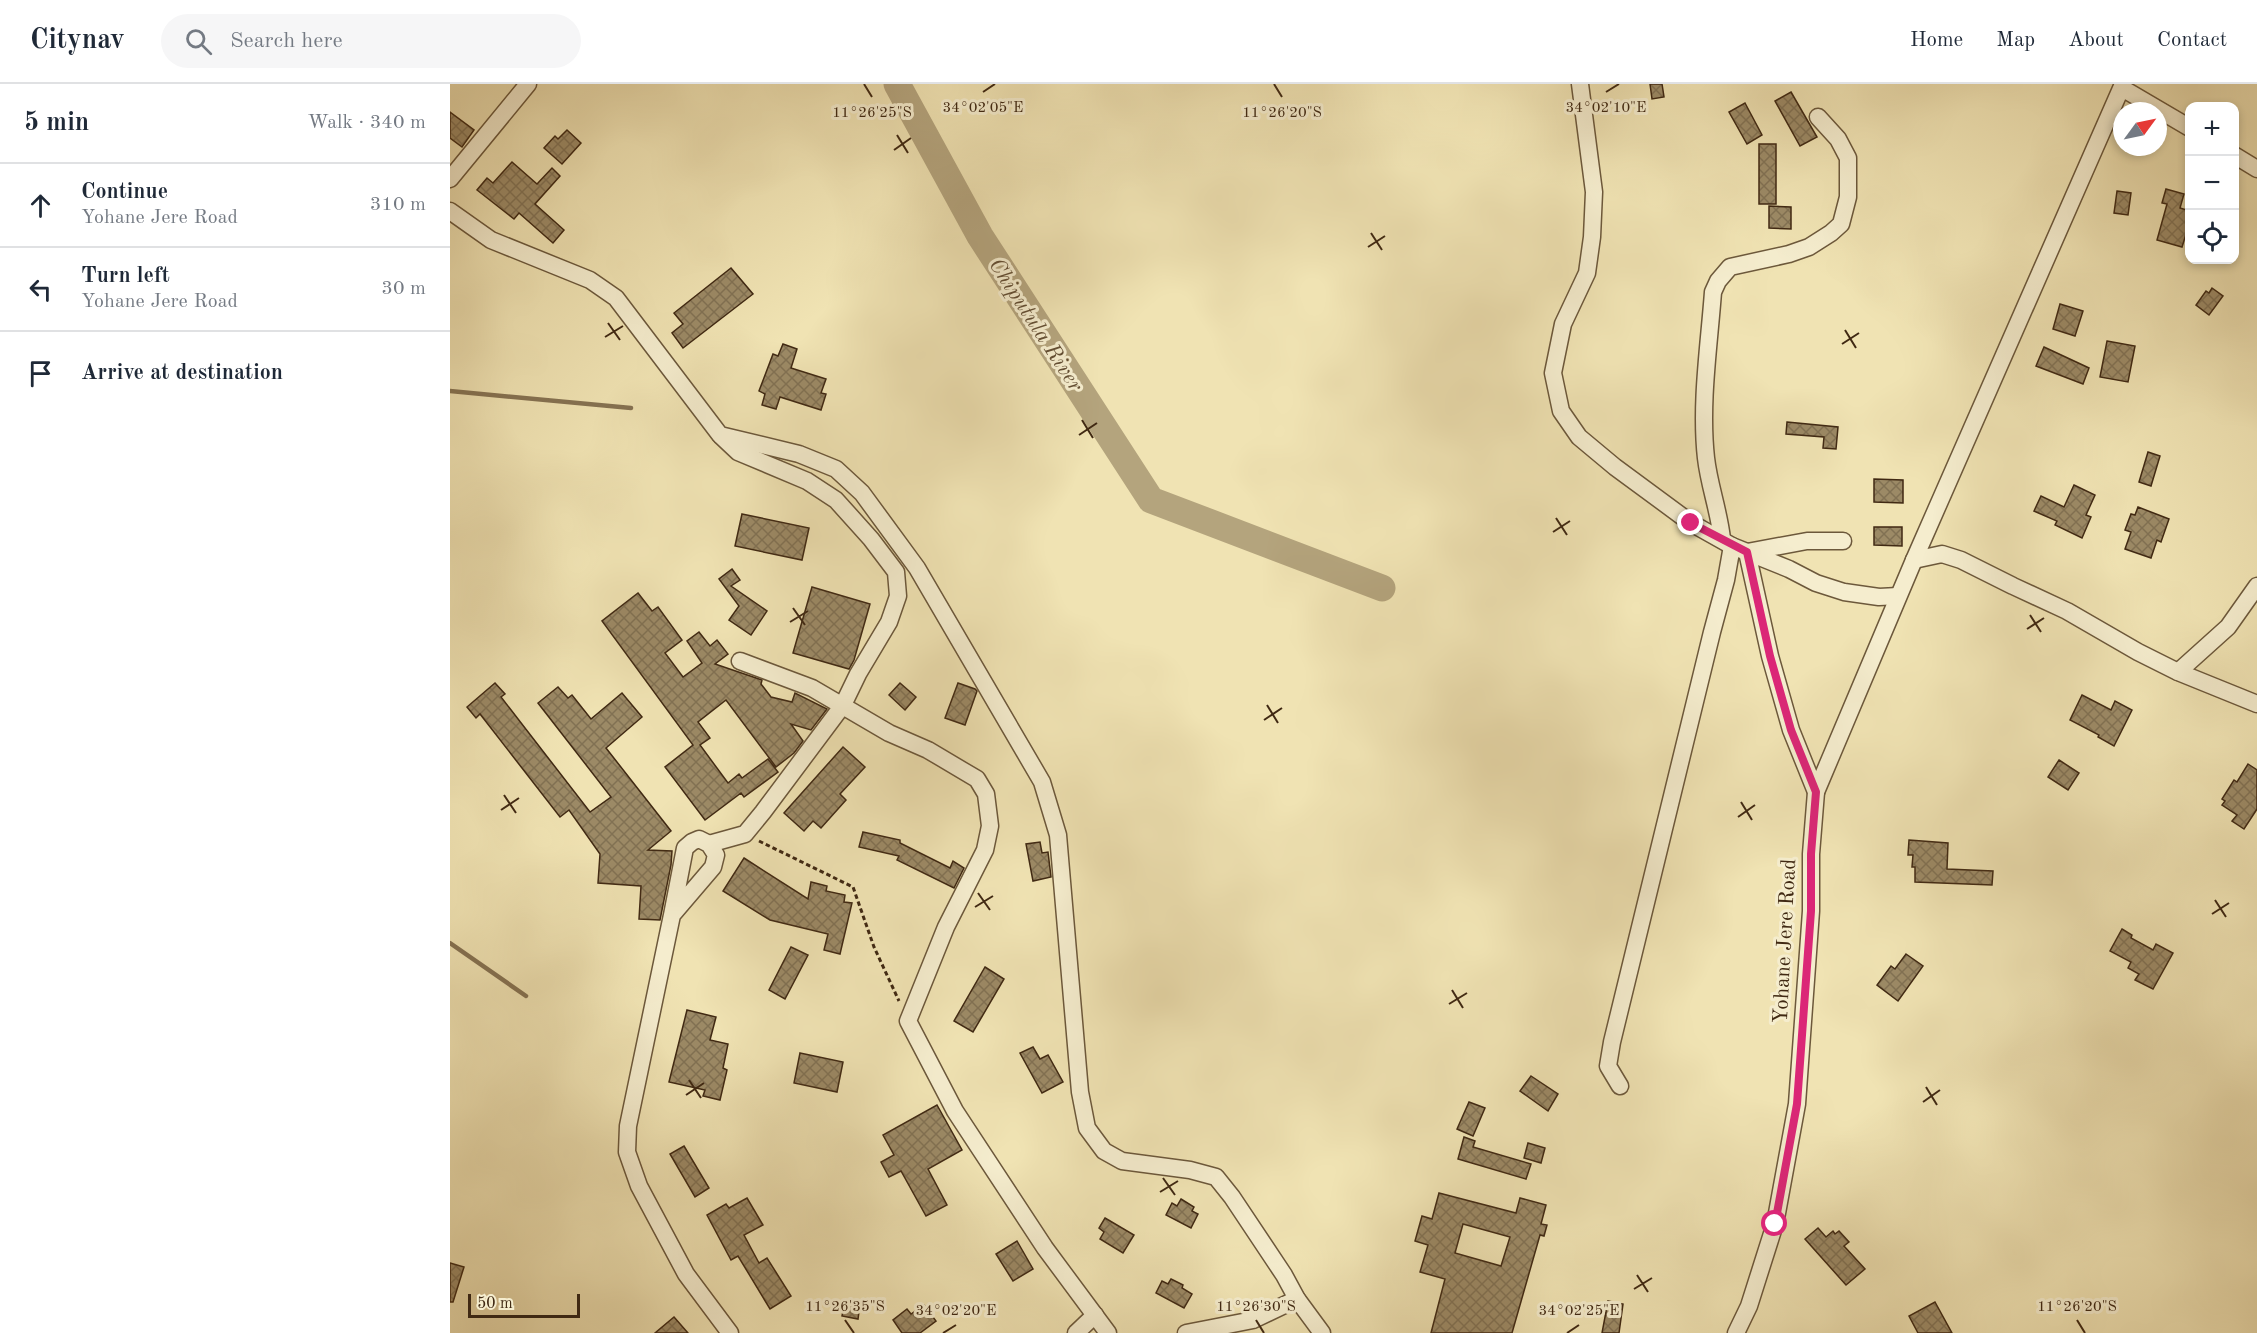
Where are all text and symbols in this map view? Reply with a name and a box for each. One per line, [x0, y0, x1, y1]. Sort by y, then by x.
search box [161, 14, 581, 68]
icon: search [182, 25, 215, 58]
text: Citynav [30, 27, 125, 55]
text: Search here [230, 30, 343, 52]
text: Home [1910, 30, 1963, 51]
text: Map [1996, 30, 2035, 51]
text: About [2068, 30, 2124, 51]
text: Contact [2157, 30, 2227, 51]
text: 34°02'05"E [943, 101, 1023, 116]
text: 34°02'10"E [1566, 101, 1646, 116]
north arrow [2113, 102, 2167, 156]
map controls [2185, 102, 2239, 264]
button: + [2185, 102, 2239, 156]
text: 11°26'25"S [832, 106, 912, 121]
text: 11°26'20"S [1242, 106, 1322, 121]
text: 5 min [24, 110, 89, 136]
text: Walk · 340 m [307, 113, 426, 133]
button: − [2185, 156, 2239, 210]
text: Continue [81, 181, 168, 203]
icon: ahead [24, 189, 57, 222]
text: 310 m [370, 195, 426, 215]
text: Yohane Jere Road [81, 208, 238, 228]
button: locate [2185, 210, 2239, 264]
water label: Chiputula River [984, 255, 1087, 396]
text: Turn left [81, 265, 170, 287]
icon: left [24, 273, 57, 306]
text: 30 m [381, 279, 426, 299]
text: Yohane Jere Road [81, 292, 238, 312]
icon: arrive [24, 357, 57, 390]
text: Arrive at destination [81, 362, 283, 384]
route end [1677, 509, 1703, 535]
street label: Yohane Jere Road [1771, 858, 1800, 1024]
route start [1761, 1210, 1787, 1236]
scale bar [468, 1291, 580, 1318]
text: 50 m [477, 1296, 513, 1312]
text: 11°26'35"S [805, 1300, 885, 1315]
text: 11°26'30"S [1216, 1300, 1296, 1315]
text: 11°26'20"S [2037, 1300, 2117, 1315]
text: 34°02'20"E [916, 1304, 996, 1319]
text: 34°02'25"E [1539, 1304, 1619, 1319]

